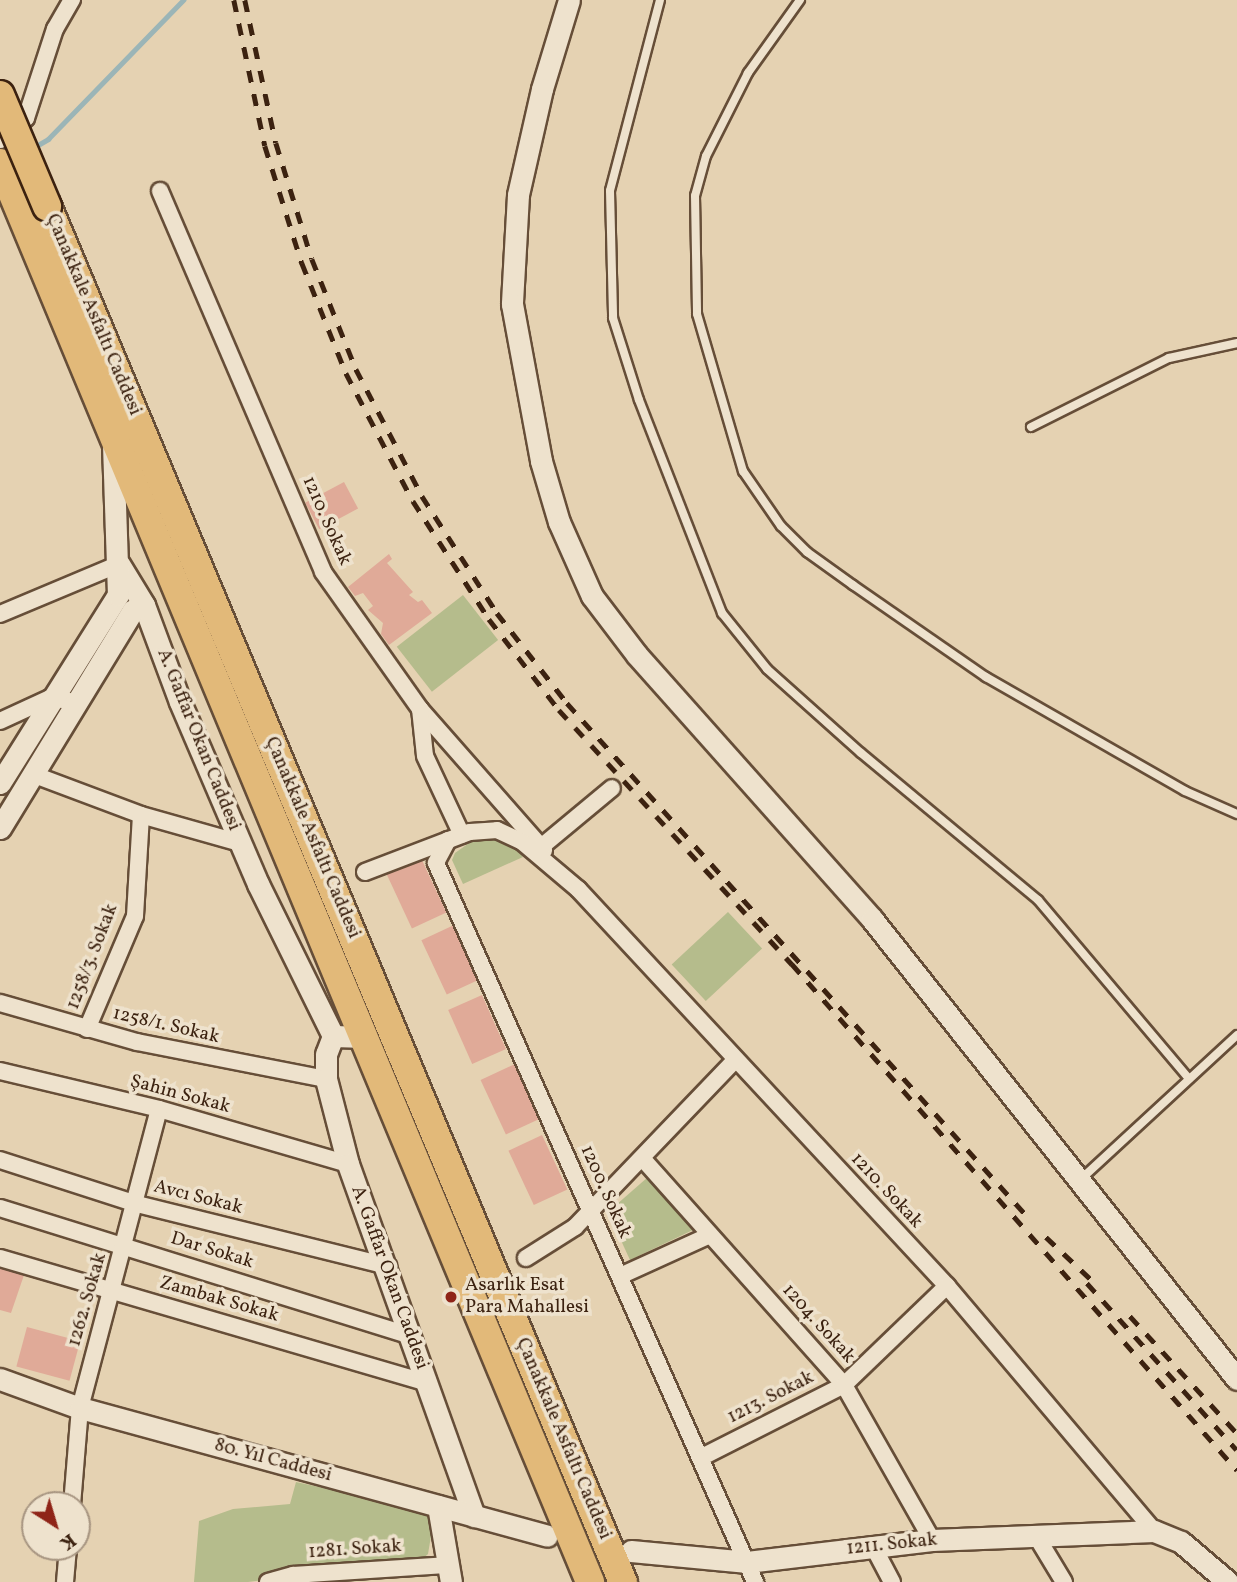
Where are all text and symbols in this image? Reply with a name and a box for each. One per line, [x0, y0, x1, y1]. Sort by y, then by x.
street label: Çanakkale Asfaltı Caddesi [40, 211, 146, 419]
street label: 1210. Sokak [296, 473, 356, 569]
street label: A. Gaffar Okan Caddesi [151, 646, 245, 834]
street label: Çanakkale Asfaltı Caddesi [259, 734, 365, 942]
street label: 1258/3. Sokak [62, 901, 124, 1013]
street label: 1258/1. Sokak [110, 1003, 222, 1049]
street label: Şahin Sokak [127, 1071, 233, 1119]
street label: 1200. Sokak [574, 1142, 636, 1242]
street label: 1210. Sokak [845, 1148, 927, 1234]
street label: Avcı Sokak [151, 1176, 245, 1220]
street label: A. Gaffar Okan Caddesi [345, 1183, 433, 1373]
street label: Dar Sokak [168, 1228, 256, 1274]
street label: 1262. Sokak [64, 1251, 112, 1349]
street label: Zambak Sokak [157, 1272, 281, 1328]
place label: Asarlık Esat Para Mahallesi [465, 1275, 589, 1319]
street label: 1204. Sokak [777, 1280, 859, 1368]
marker: Asarlık Esat Para Mahallesi [443, 1289, 459, 1305]
street label: Çanakkale Asfaltı Caddesi [510, 1335, 616, 1543]
street label: 1213. Sokak [724, 1367, 818, 1429]
street label: 80. Yıl Caddesi [212, 1434, 334, 1488]
north arrow [21, 1491, 91, 1561]
text: K [54, 1527, 81, 1556]
street label: 1211. Sokak [845, 1529, 939, 1561]
street label: 1281. Sokak [308, 1535, 402, 1565]

